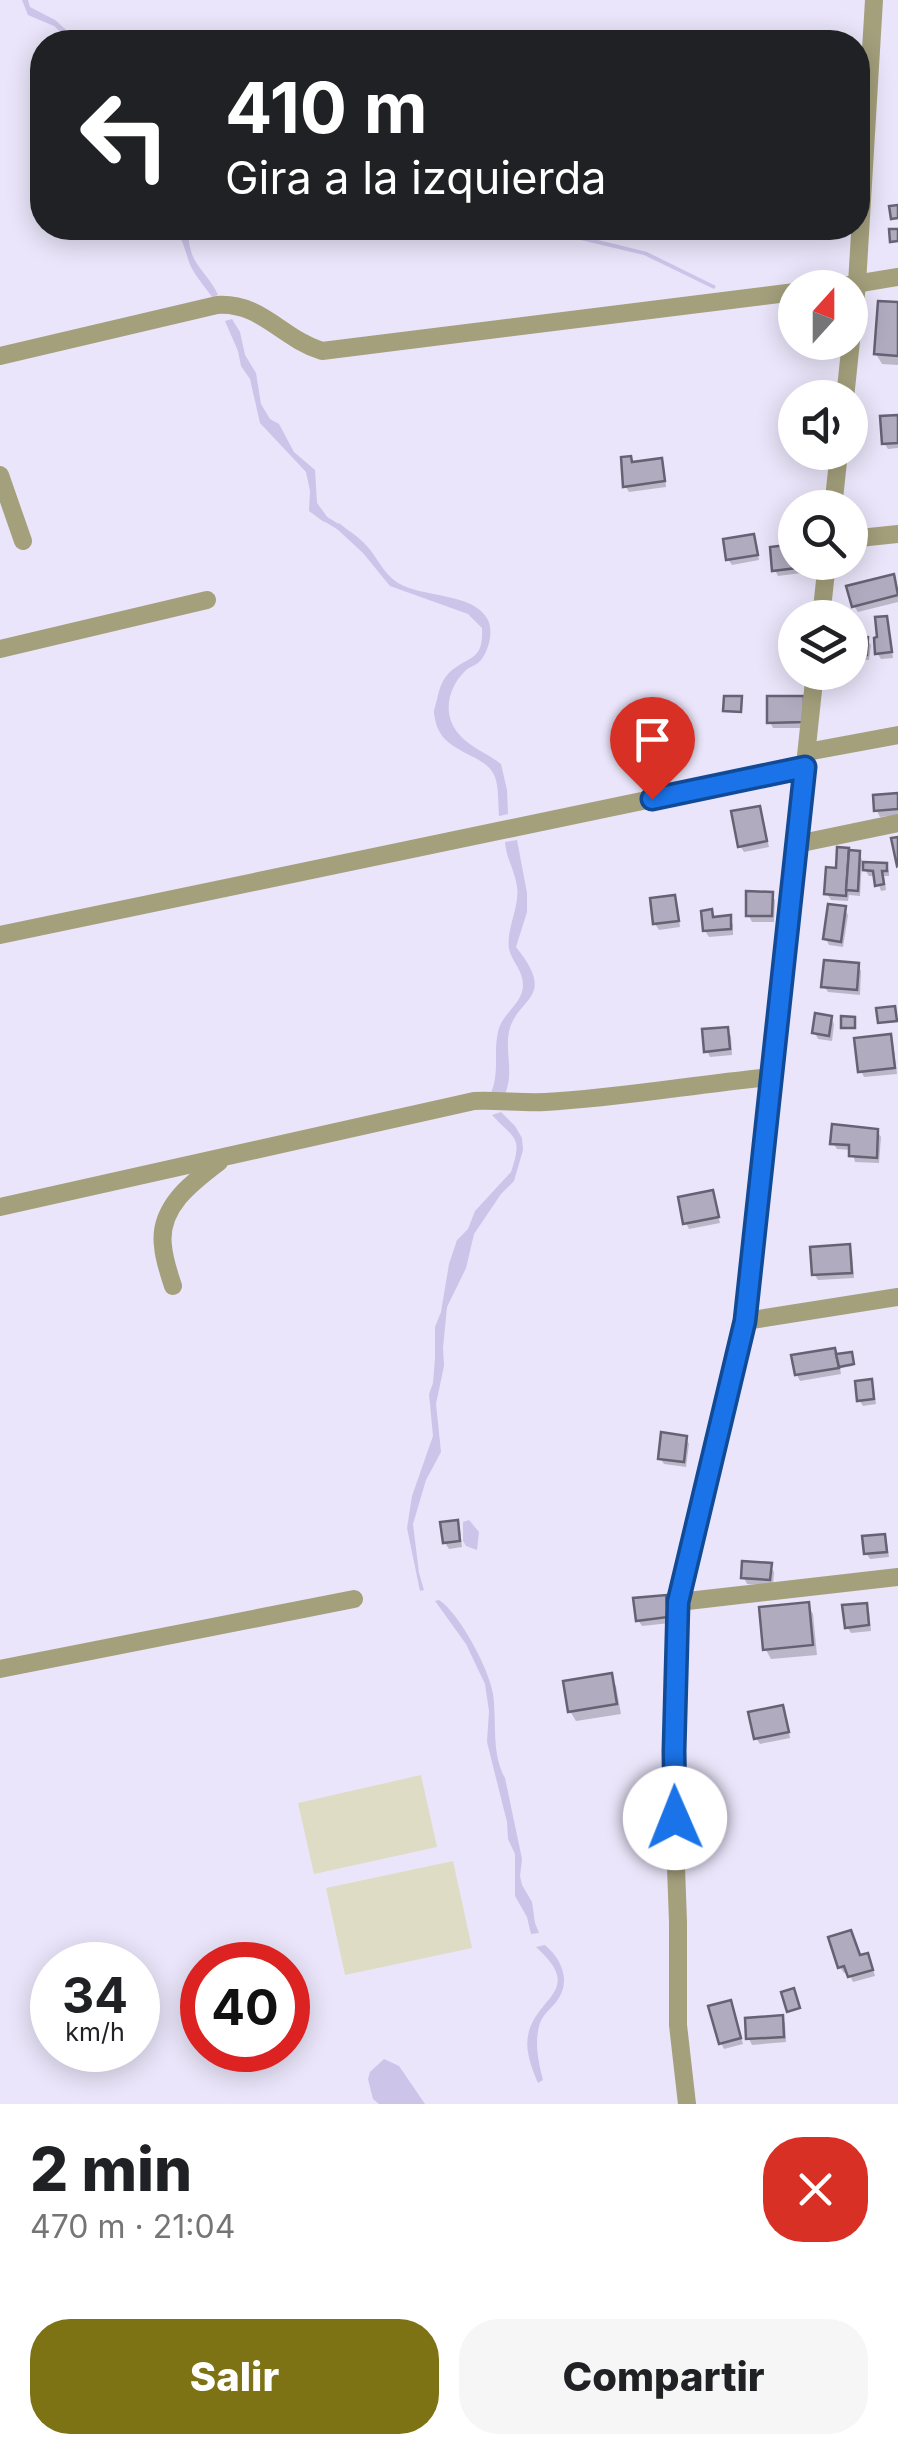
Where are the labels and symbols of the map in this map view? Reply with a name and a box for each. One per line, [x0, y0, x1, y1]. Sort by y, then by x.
north arrow [778, 270, 868, 360]
pin [610, 697, 695, 800]
position arrow [623, 1766, 727, 1870]
speed limit sign: 40 [180, 1942, 310, 2072]

